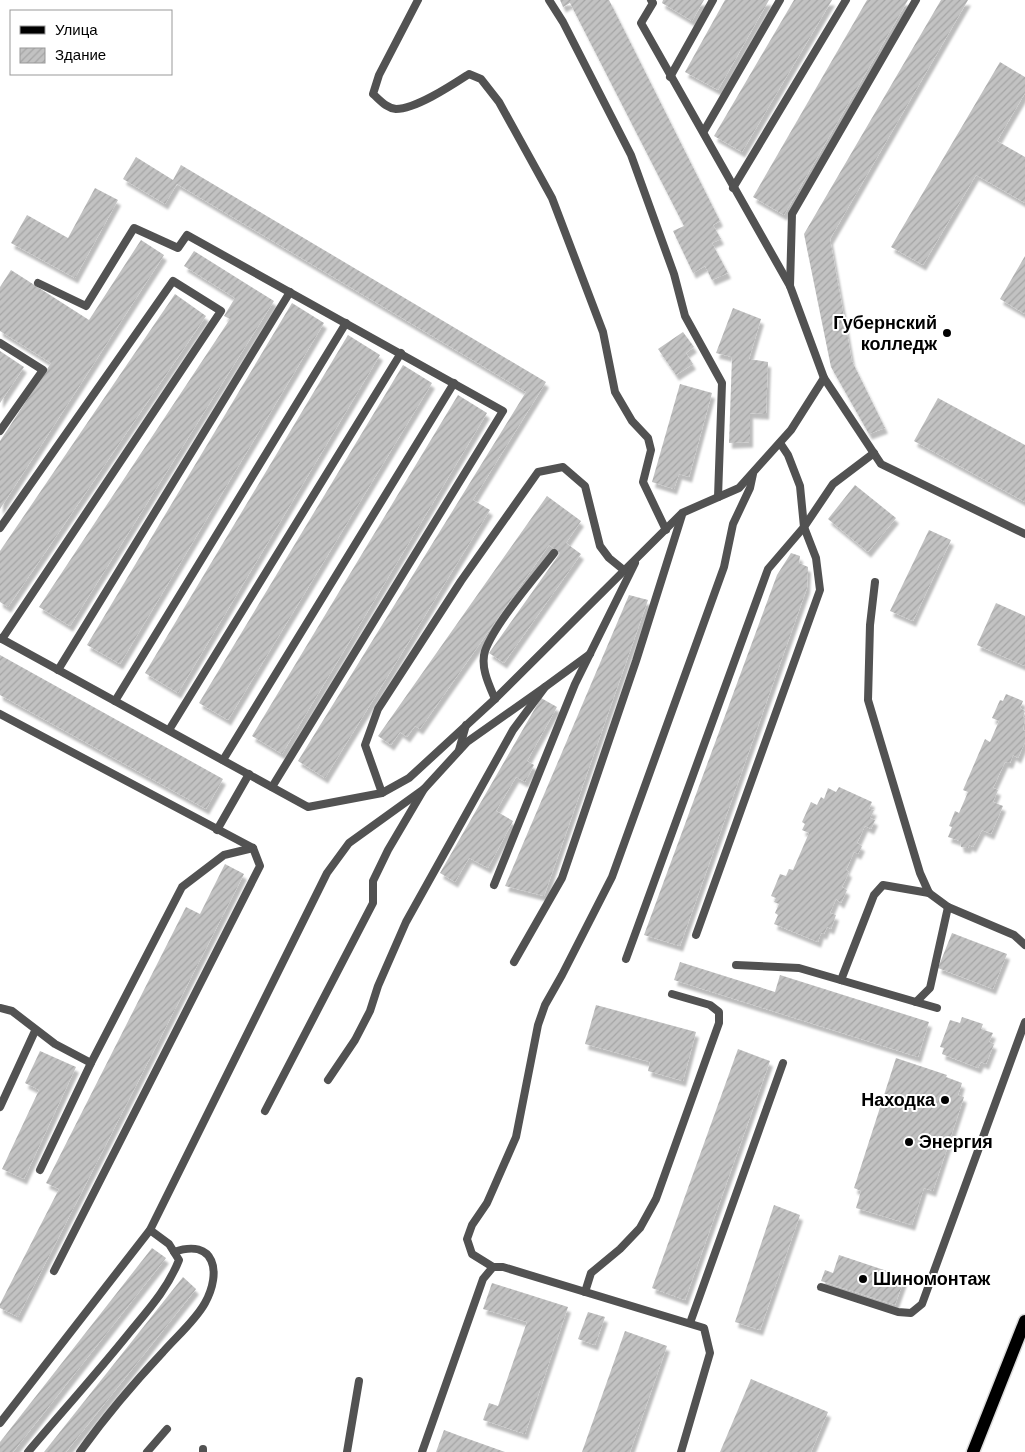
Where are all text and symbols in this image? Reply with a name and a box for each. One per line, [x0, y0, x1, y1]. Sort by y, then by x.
legend [10, 10, 172, 75]
text: Улица [55, 21, 98, 39]
text: Здание [55, 46, 106, 64]
place label: Губернский колледж [833, 312, 937, 354]
marker: Губернский колледж [941, 327, 953, 339]
place label: Находка [861, 1089, 936, 1110]
marker: Находка [939, 1094, 951, 1106]
place label: Энергия [919, 1131, 993, 1152]
marker: Энергия [903, 1136, 915, 1148]
place label: Шиномонтаж [873, 1268, 991, 1289]
marker: Шиномонтаж [857, 1273, 869, 1285]

